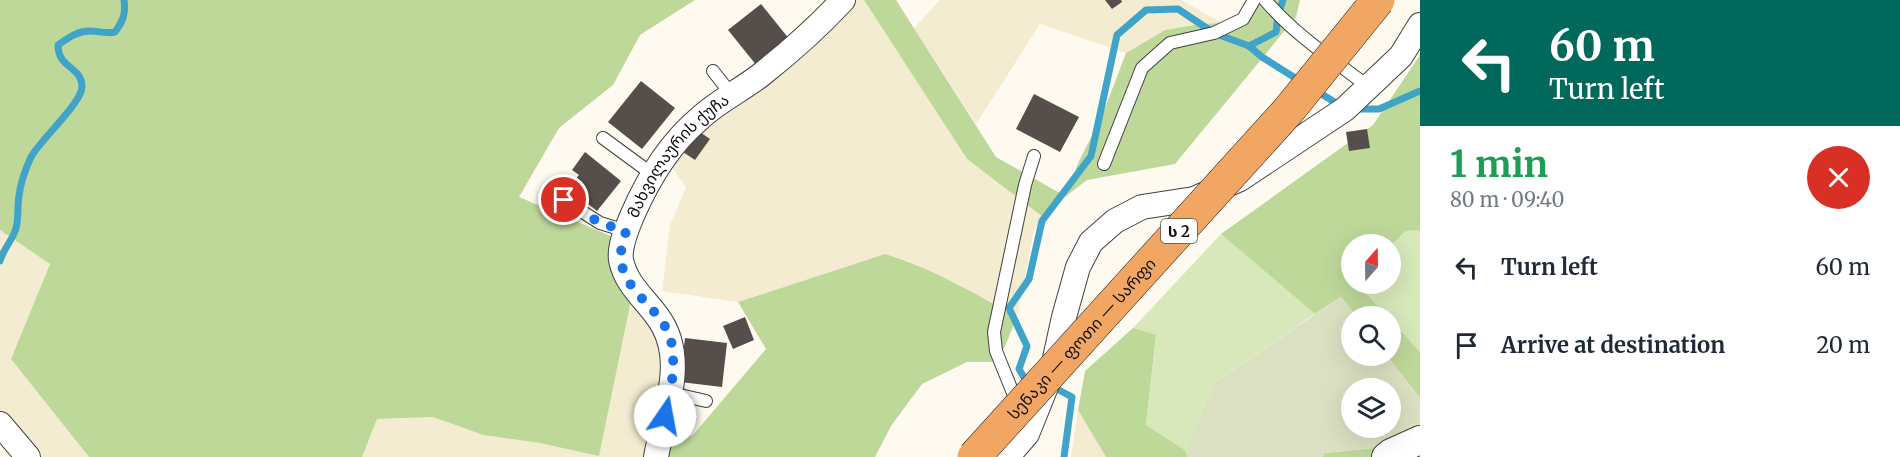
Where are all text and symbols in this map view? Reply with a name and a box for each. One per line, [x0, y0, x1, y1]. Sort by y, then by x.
text: 60 m [1549, 20, 1655, 72]
icon: left [1450, 24, 1528, 102]
text: Turn left [1549, 72, 1664, 106]
street label: მახვილაურის ქუჩა [623, 89, 733, 221]
text: 1 min [1450, 142, 1548, 187]
button: close [1807, 146, 1870, 209]
pin [538, 174, 589, 225]
icon: arrive [547, 183, 580, 216]
text: 80 m · 09:40 [1450, 187, 1565, 212]
road number: ს 2 [1161, 219, 1197, 243]
north arrow [1341, 234, 1401, 294]
map controls [1341, 234, 1401, 438]
icon: left [1450, 251, 1483, 284]
text: Turn left [1501, 253, 1598, 281]
text: 60 m [1816, 253, 1870, 281]
street label: სენაკი — ფოთი — სარფი [1003, 254, 1160, 423]
button: search [1341, 306, 1401, 366]
icon: arrive [1450, 329, 1483, 362]
text: Arrive at destination [1501, 331, 1725, 359]
text: 20 m [1816, 331, 1870, 359]
button: layers [1341, 378, 1401, 438]
position arrow [633, 384, 697, 448]

